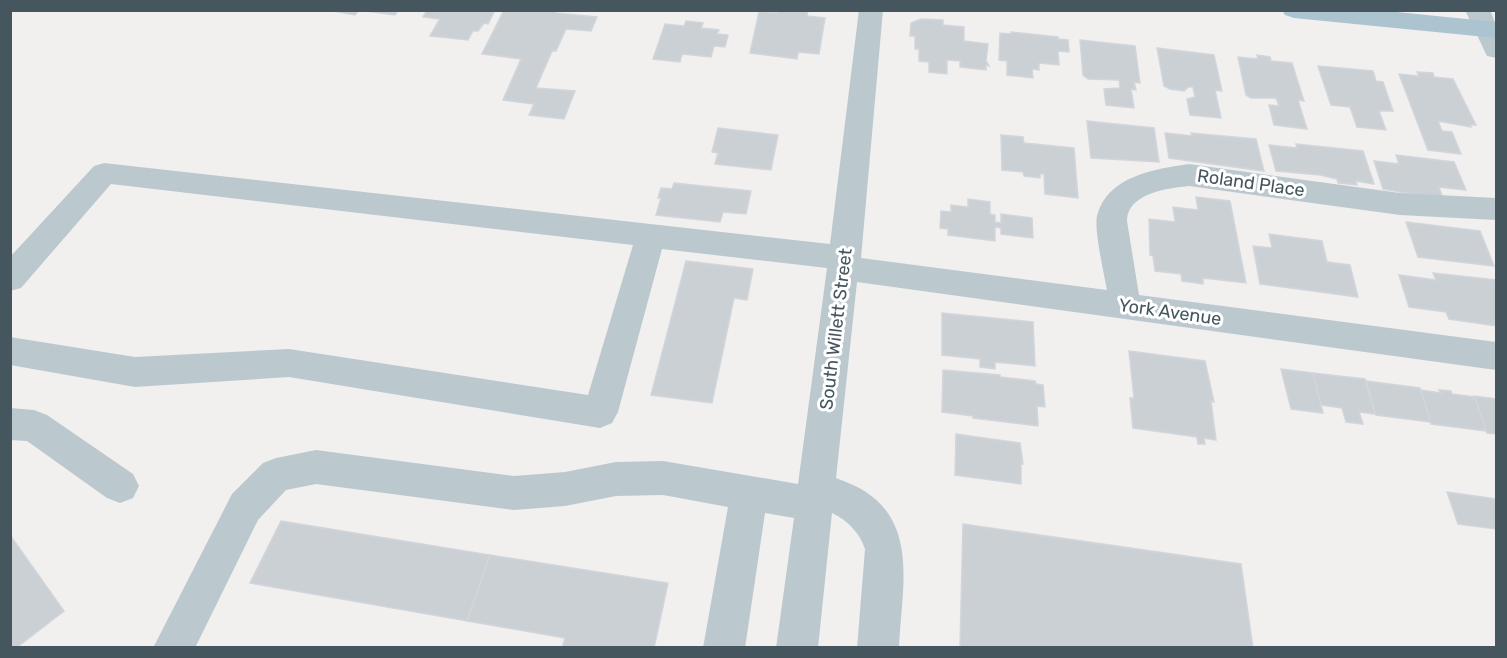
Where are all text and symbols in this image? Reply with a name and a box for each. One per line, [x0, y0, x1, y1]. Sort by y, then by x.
street label: Roland Place [1196, 165, 1306, 201]
street label: South Willett Street [815, 247, 857, 411]
street label: York Avenue [1117, 294, 1223, 330]

